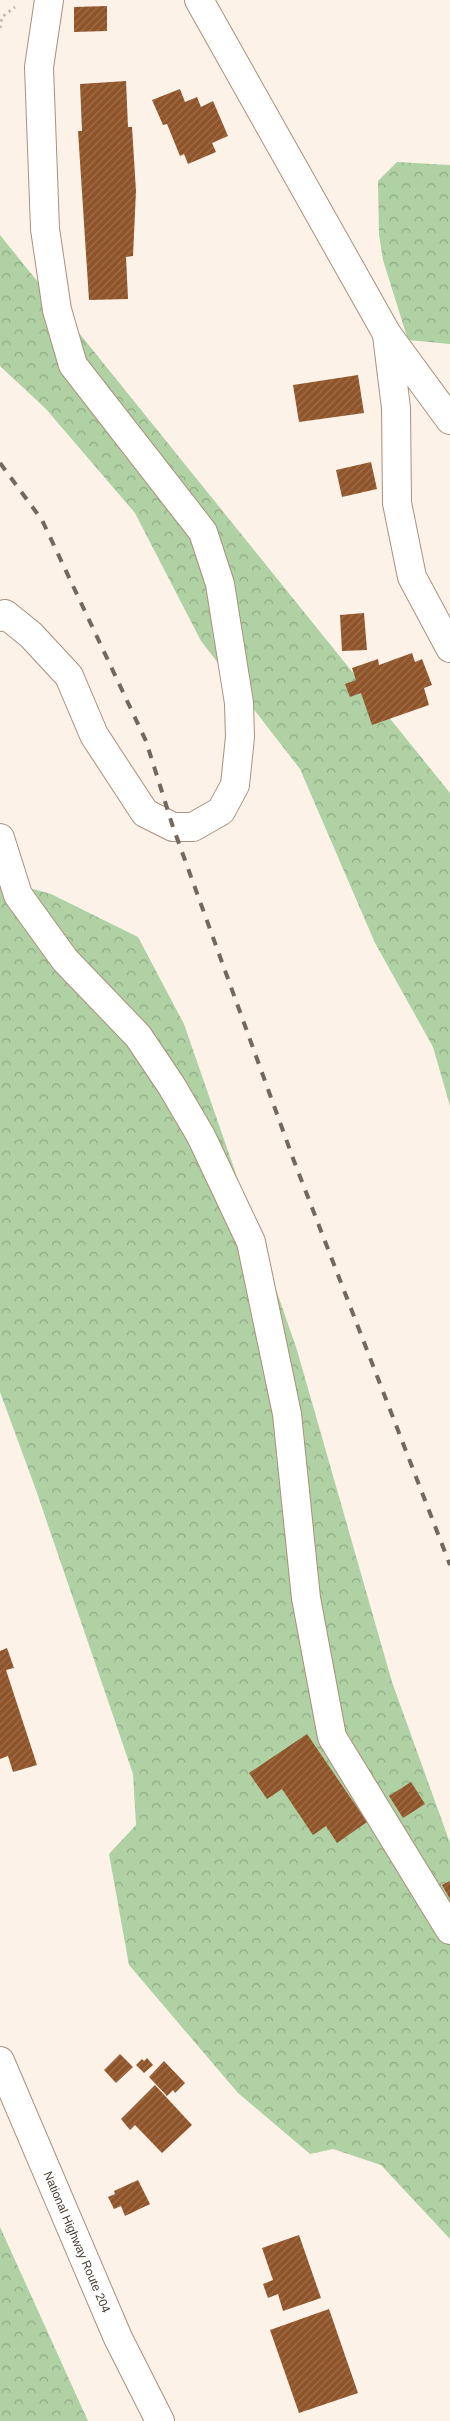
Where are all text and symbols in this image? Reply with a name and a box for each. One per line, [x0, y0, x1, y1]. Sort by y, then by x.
street label: National Highway Route 204 [41, 2169, 113, 2315]

